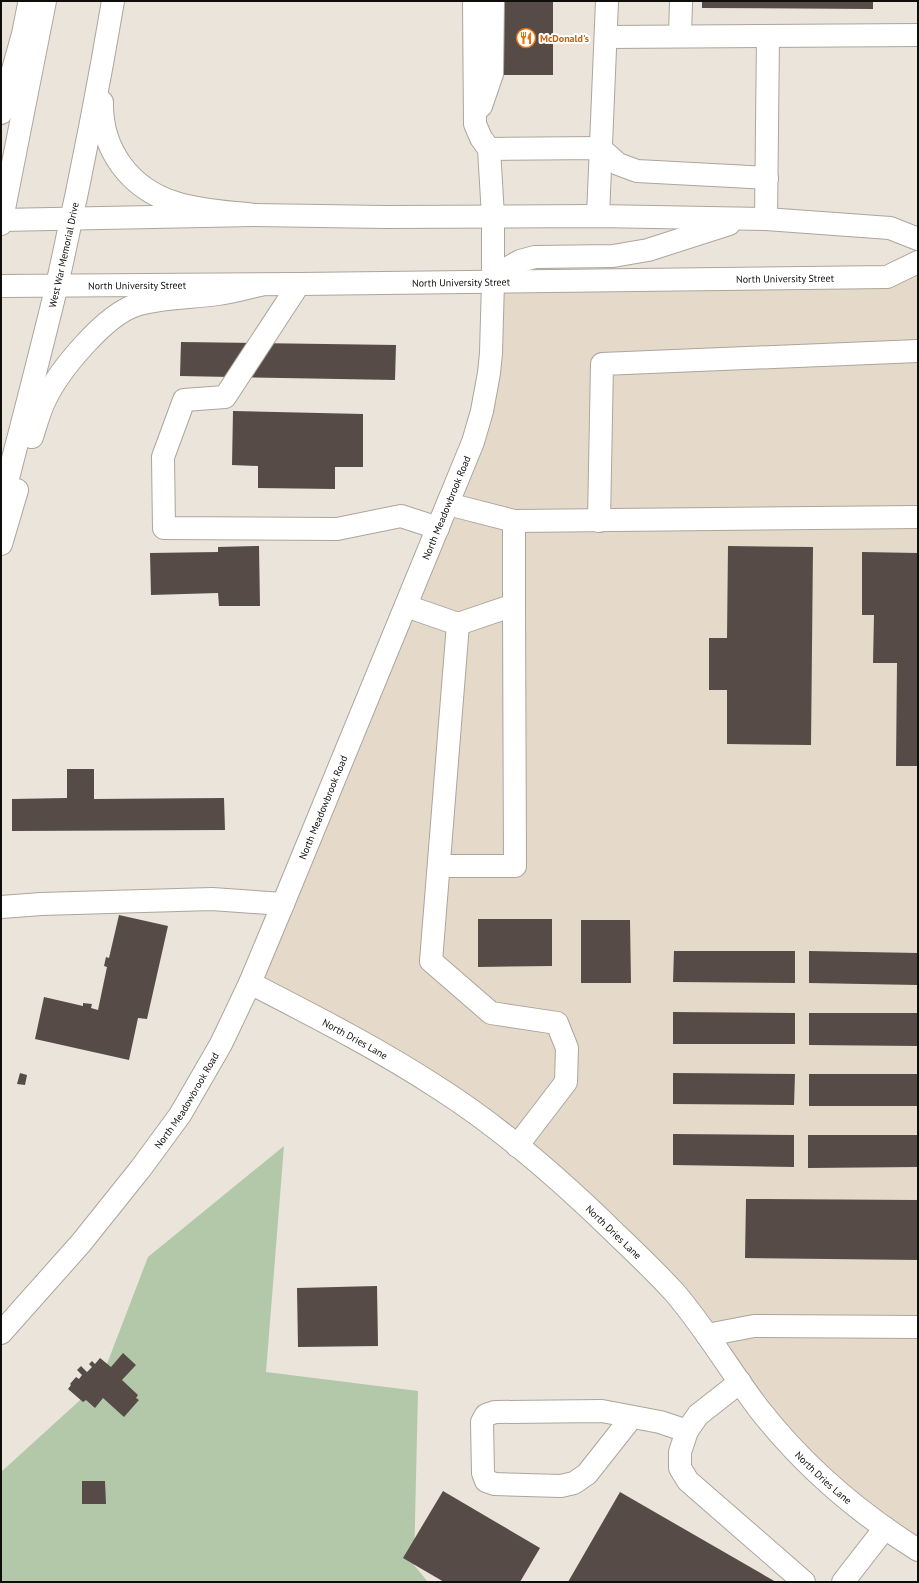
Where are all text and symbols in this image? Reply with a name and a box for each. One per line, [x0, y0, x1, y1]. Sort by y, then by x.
restaurant icon: McDonald's [515, 27, 537, 49]
place label: McDonald's [540, 32, 589, 45]
street label: West War Memorial Drive [46, 201, 82, 309]
street label: North University Street [736, 272, 835, 286]
street label: North University Street [412, 275, 511, 290]
street label: North University Street [88, 279, 187, 292]
street label: North Meadowbrook Road [419, 454, 474, 562]
street label: North Meadowbrook Road [296, 754, 350, 861]
street label: North Dries Lane [320, 1016, 390, 1062]
street label: North Meadowbrook Road [152, 1050, 222, 1151]
street label: North Dries Lane [583, 1202, 644, 1262]
street label: North Dries Lane [792, 1448, 854, 1507]

